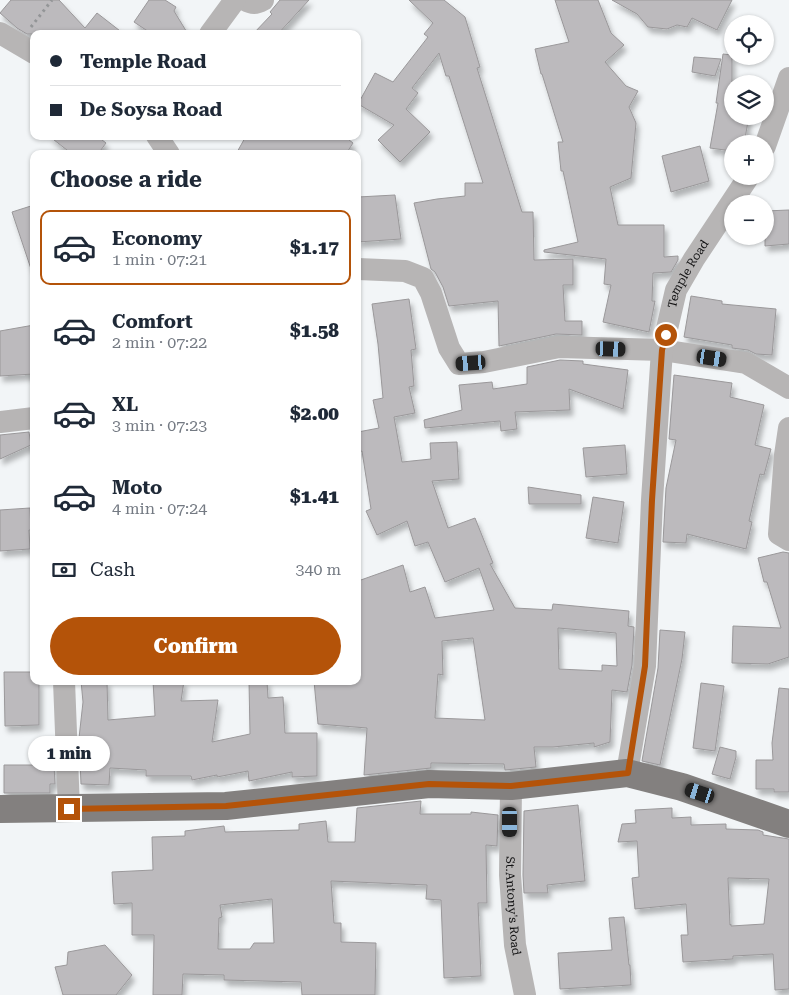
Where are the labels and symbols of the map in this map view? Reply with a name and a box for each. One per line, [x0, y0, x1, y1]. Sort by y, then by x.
street label: Temple Road [665, 237, 712, 309]
route start [655, 324, 677, 346]
car [595, 341, 626, 357]
car [696, 348, 727, 368]
car [455, 354, 486, 372]
callout: 1 min [28, 736, 110, 772]
car [683, 781, 716, 805]
route end [58, 798, 80, 820]
car [502, 807, 517, 837]
street label: St.Antony's Road [503, 856, 524, 957]

